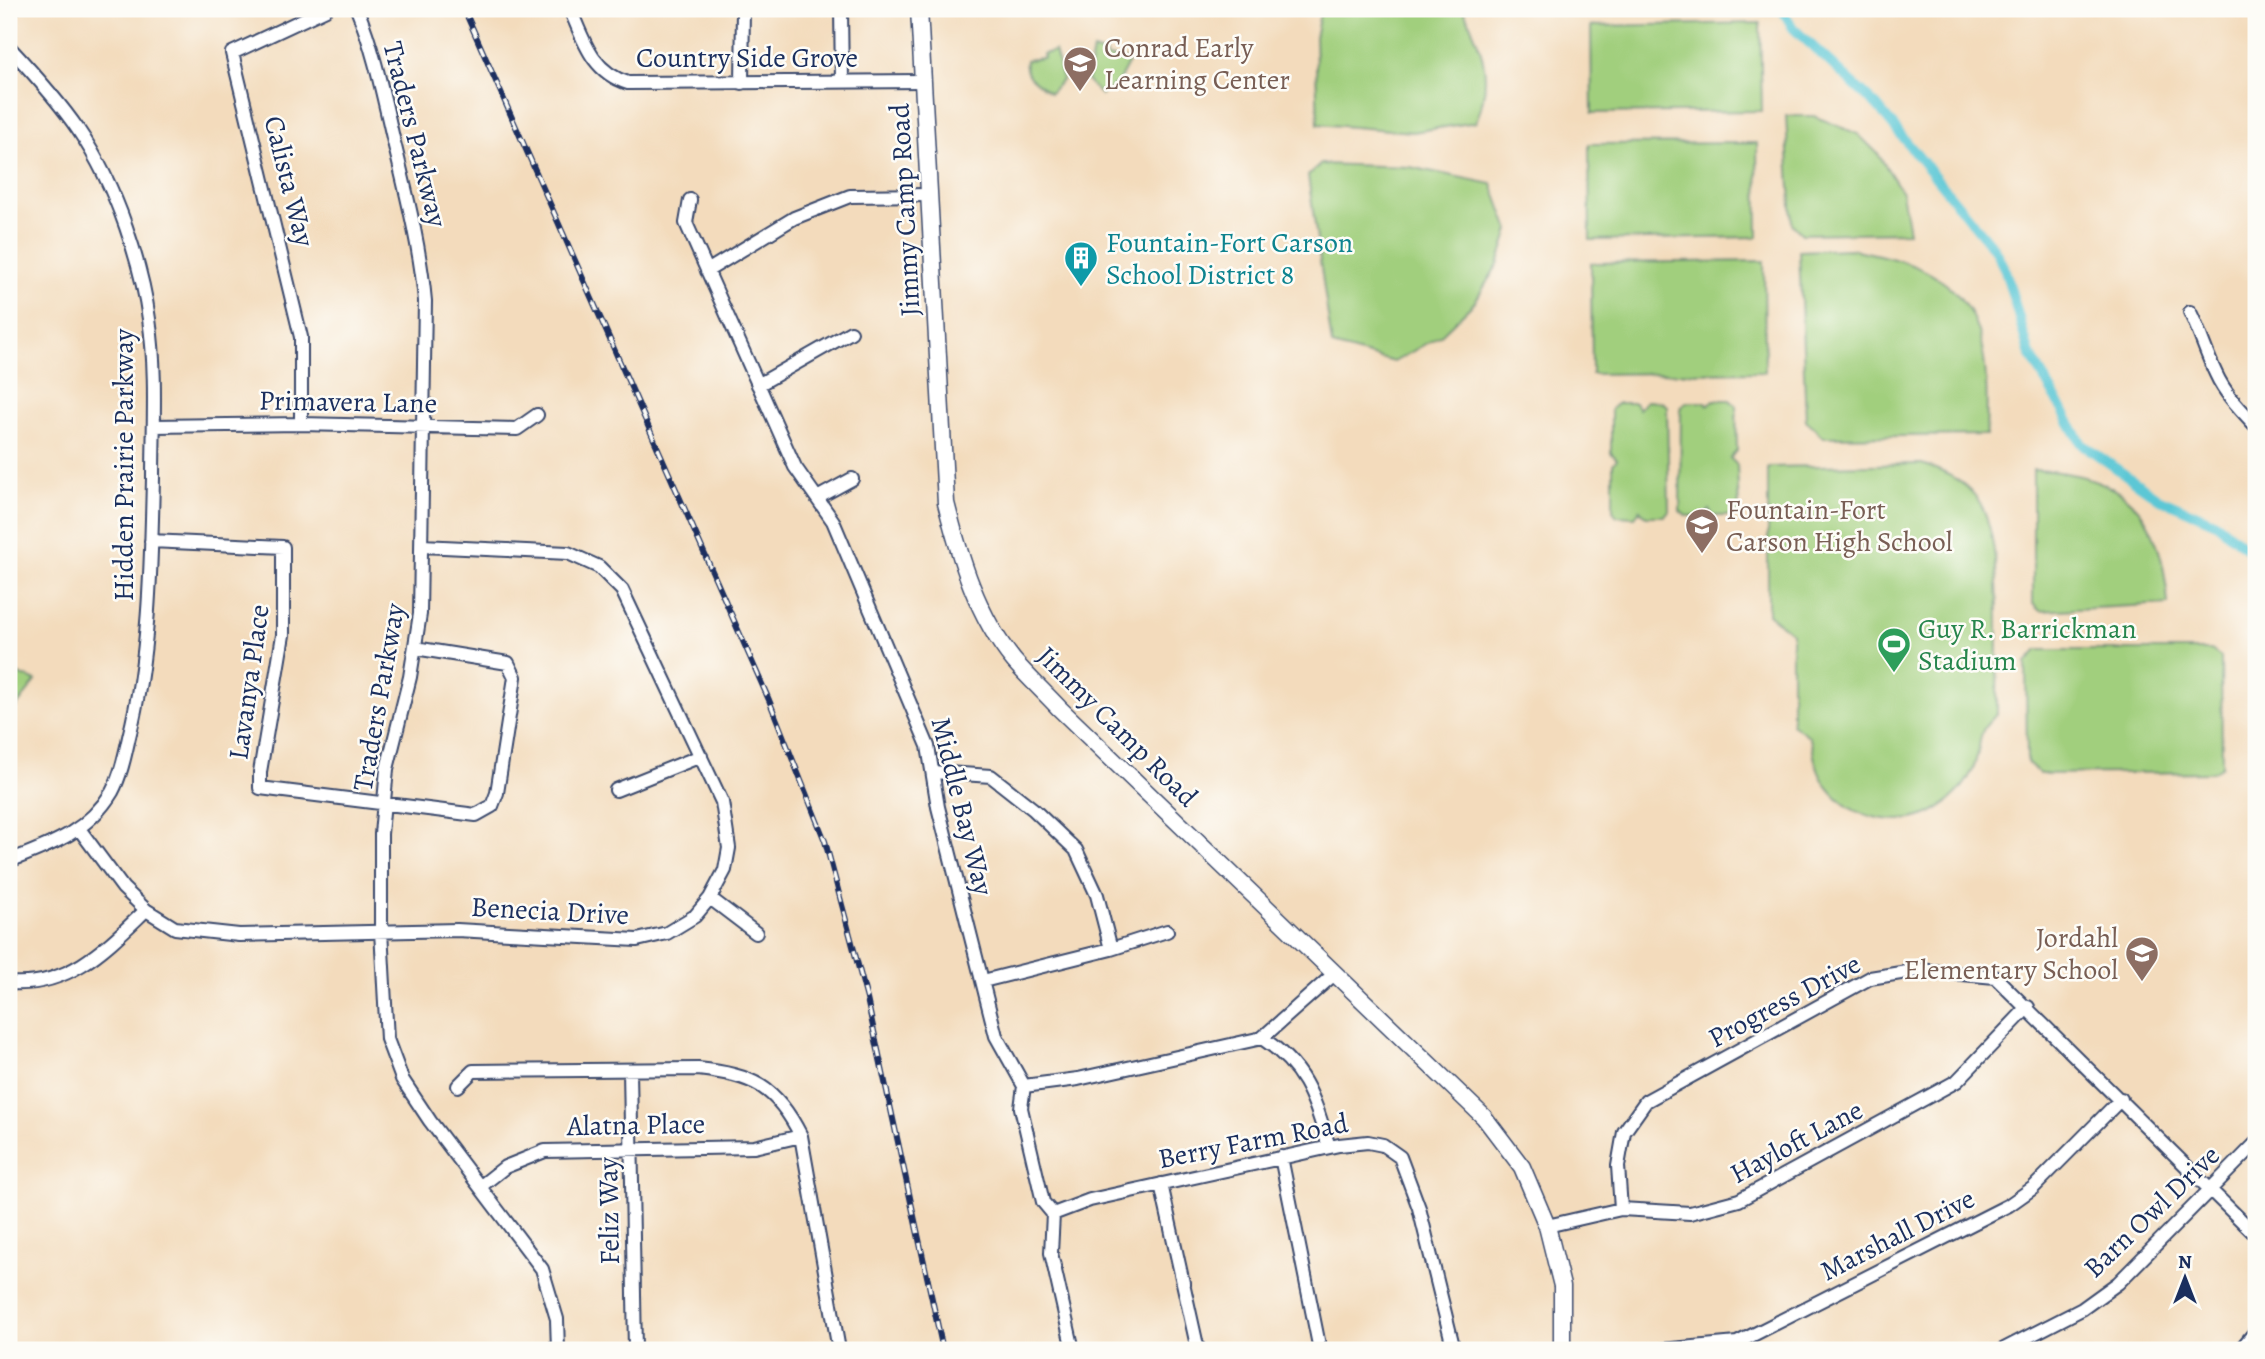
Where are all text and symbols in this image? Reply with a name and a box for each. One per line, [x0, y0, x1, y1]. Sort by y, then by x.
place label: Conrad Early Learning Center [1104, 29, 1290, 99]
street label: Traders Parkway [374, 38, 457, 231]
street label: Country Side Grove [636, 39, 858, 77]
school or university icon: Conrad Early Learning Center [1061, 44, 1099, 93]
street label: Jimmy Camp Road [880, 102, 930, 317]
street label: Calista Way [254, 112, 324, 251]
place label: Fountain-Fort Carson School District 8 [1106, 224, 1353, 294]
building icon: Fountain-Fort Carson School District 8 [1062, 239, 1100, 288]
street label: Hidden Prairie Parkway [105, 328, 143, 601]
street label: Primavera Lane [259, 381, 437, 423]
place label: Fountain-Fort Carson High School [1726, 491, 1953, 561]
school or university icon: Fountain-Fort Carson High School [1683, 506, 1721, 555]
street label: Traders Parkway [344, 600, 414, 794]
street label: Lavanya Place [219, 602, 279, 762]
place label: Guy R. Barrickman Stadium [1918, 610, 2137, 680]
sports icon: Guy R. Barrickman Stadium [1875, 625, 1913, 674]
street label: Jimmy Camp Road [1029, 638, 1207, 816]
street label: Middle Bay Way [922, 713, 1003, 900]
street label: Benecia Drive [470, 888, 630, 934]
place label: Jordahl Elementary School [1904, 919, 2118, 989]
school or university icon: Jordahl Elementary School [2123, 934, 2161, 983]
street label: Progress Drive [1702, 945, 1867, 1057]
street label: Hayloft Lane [1723, 1091, 1869, 1193]
street label: Berry Farm Road [1155, 1104, 1352, 1178]
street label: Alatna Place [566, 1105, 705, 1145]
street label: Barn Owl Drive [2075, 1137, 2228, 1287]
street label: Feliz Way [589, 1156, 629, 1265]
street label: Marshall Drive [1814, 1180, 1981, 1290]
north arrow [2150, 1244, 2220, 1314]
text: N [2178, 1249, 2192, 1275]

